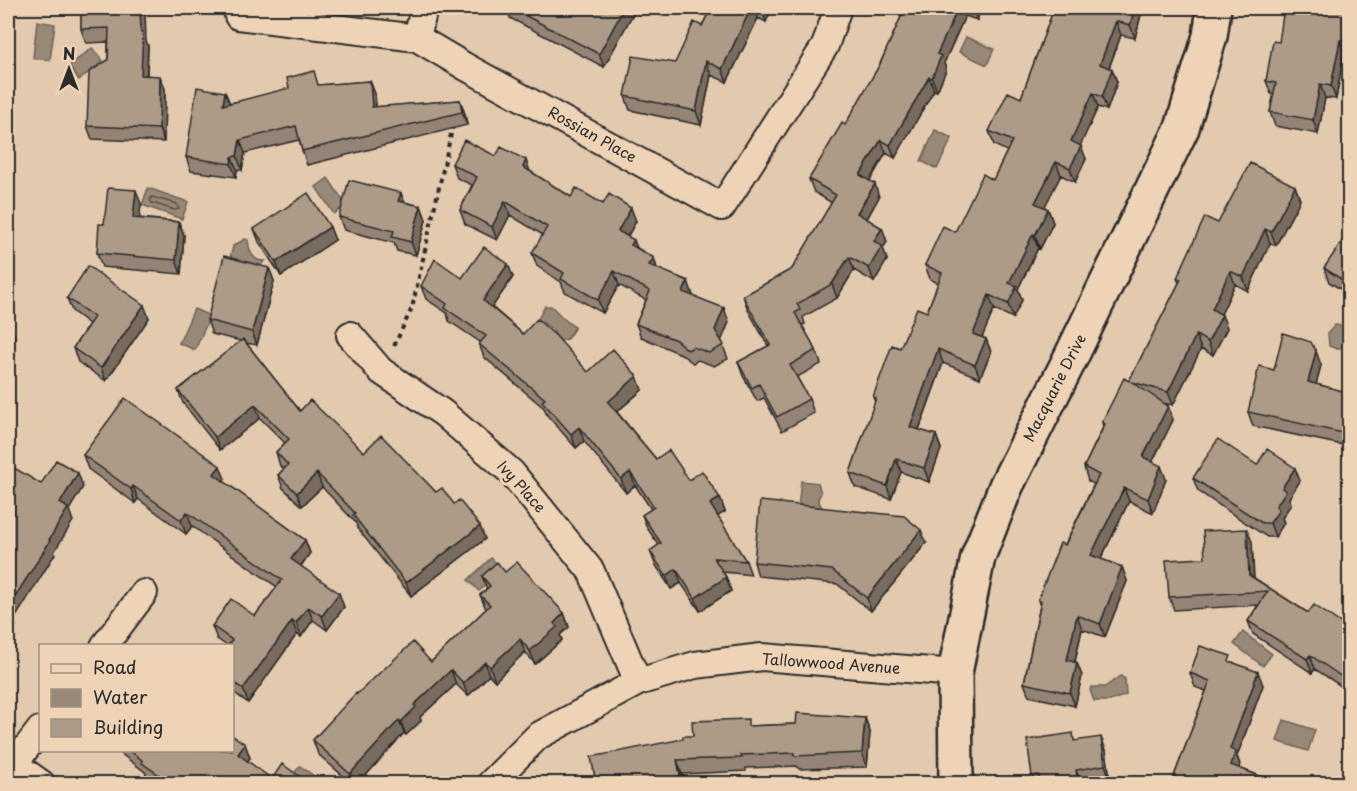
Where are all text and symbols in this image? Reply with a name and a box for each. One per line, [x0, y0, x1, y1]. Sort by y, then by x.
north arrow [39, 39, 99, 99]
text: N [63, 41, 75, 65]
street label: Rossian Place [544, 100, 641, 168]
street label: Macquarie Drive [1017, 329, 1091, 445]
street label: Ivy Place [492, 455, 552, 517]
legend [39, 644, 234, 752]
street label: Tallowwood Avenue [761, 646, 901, 679]
text: Road [93, 653, 137, 680]
text: Water [93, 683, 148, 710]
text: Building [93, 713, 163, 740]

